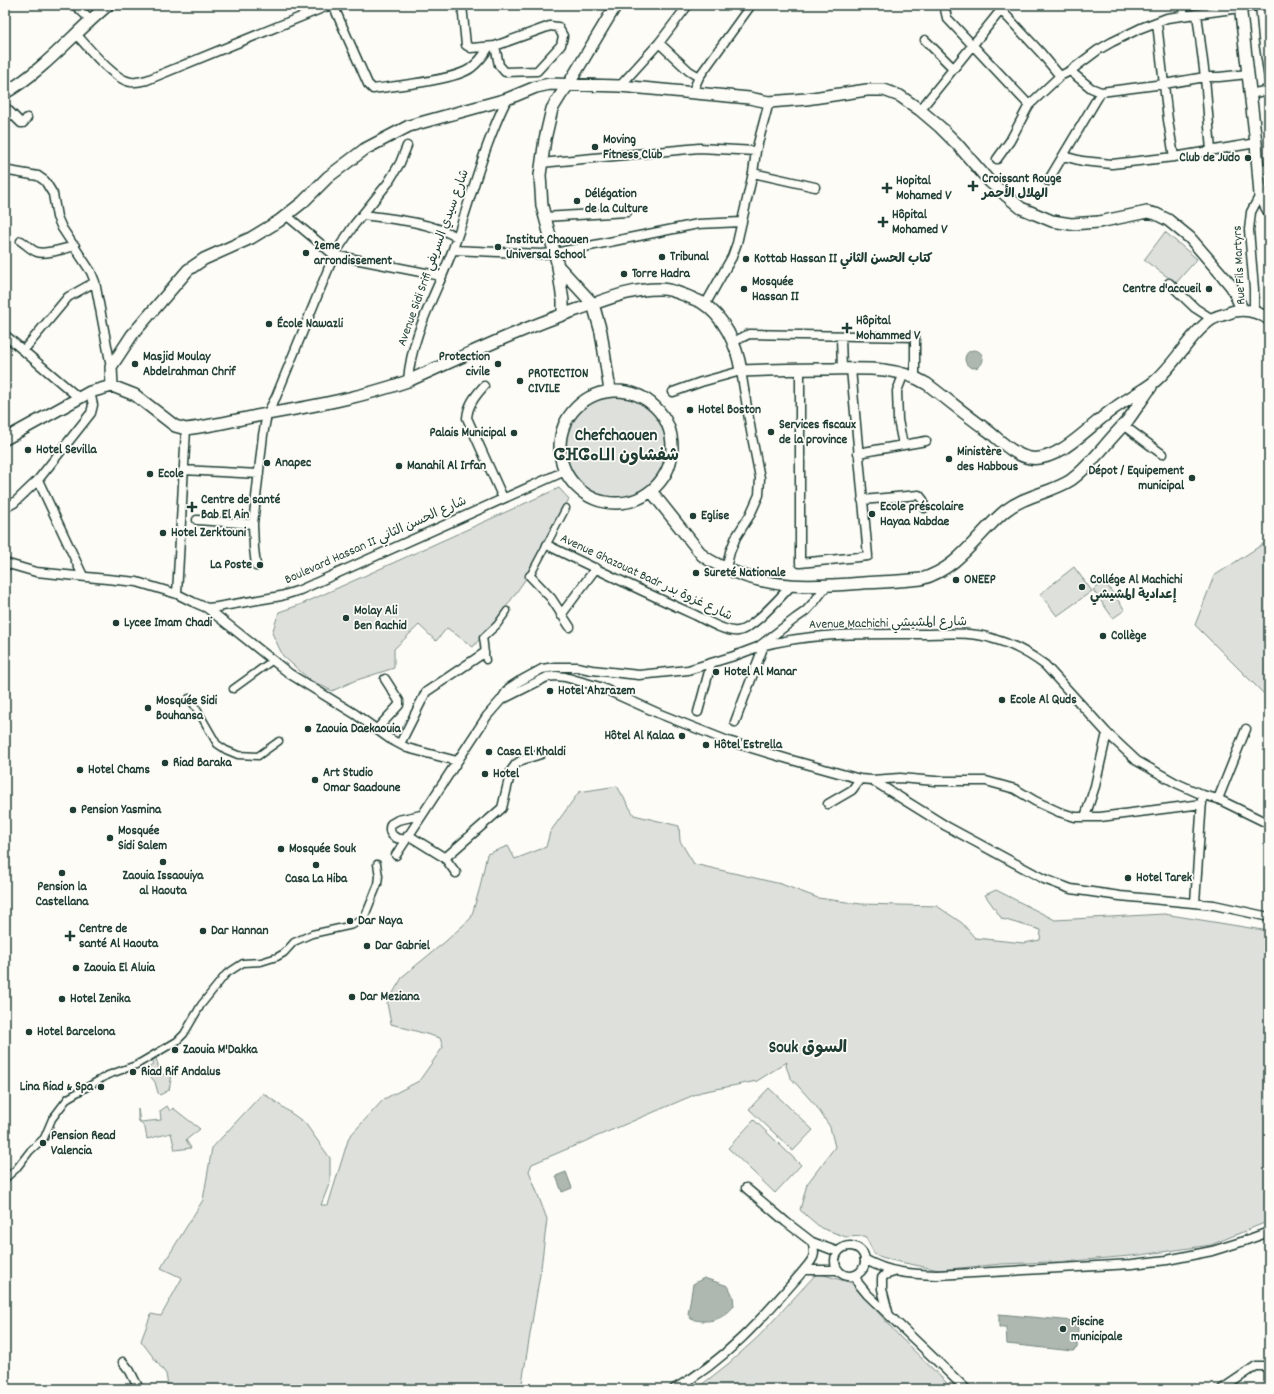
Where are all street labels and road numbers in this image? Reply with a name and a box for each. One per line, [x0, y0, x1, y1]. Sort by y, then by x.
street label: Avenue Sidi Srifi شارع سيدي السريفي [393, 167, 475, 349]
street label: Rue Fils Martyrs [1228, 225, 1252, 305]
street label: Boulevard Hassan II شارع الحسن الثاني [282, 492, 470, 590]
street label: Avenue Ghazouat Badr شارع غزوة بدر [557, 530, 735, 626]
street label: Avenue Machichi شارع المشيشي [809, 613, 967, 635]

